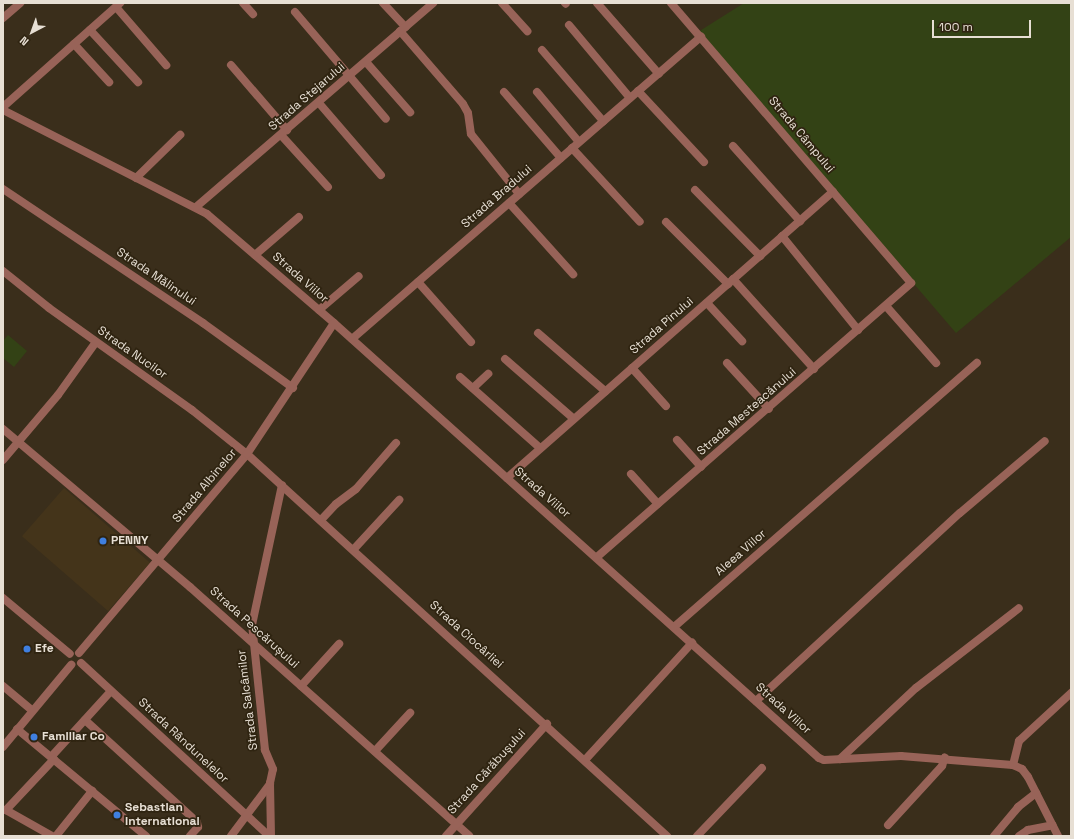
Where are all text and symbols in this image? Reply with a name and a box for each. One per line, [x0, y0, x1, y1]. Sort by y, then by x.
north arrow [12, 12, 52, 52]
scale bar [934, 12, 1033, 38]
text: 100 m [939, 19, 973, 35]
text: N [17, 33, 32, 49]
street label: Strada Stejarului [266, 60, 348, 134]
street label: Strada Câmpului [765, 94, 837, 176]
street label: Strada Bradului [459, 162, 535, 232]
street label: Strada Mălinului [114, 245, 198, 309]
street label: Strada Viilor [269, 250, 331, 306]
street label: Strada Pinului [627, 294, 697, 358]
street label: Strada Nucilor [94, 324, 170, 382]
street label: Strada Mesteacănului [695, 365, 799, 459]
street label: Strada Albinelor [170, 446, 240, 526]
street label: Strada Viilor [511, 465, 573, 521]
street label: Aleea Viilor [713, 527, 769, 579]
place label: PENNY [111, 534, 148, 548]
marker: PENNY [98, 536, 108, 546]
street label: Strada Pescărușului [206, 584, 302, 672]
street label: Strada Ciocârliei [426, 598, 506, 672]
place label: Efe [35, 642, 54, 656]
marker: Efe [22, 644, 32, 654]
street label: Strada Salcâmilor [235, 649, 261, 751]
street label: Strada Viilor [752, 680, 814, 738]
street label: Strada Rândunelelor [135, 696, 231, 786]
street label: Strada Cărăbușului [445, 727, 529, 817]
place label: Familiar Co [42, 730, 105, 744]
marker: Familiar Co [29, 732, 39, 742]
place label: Sebastian International [125, 801, 200, 829]
marker: Sebastian International [112, 810, 122, 820]

